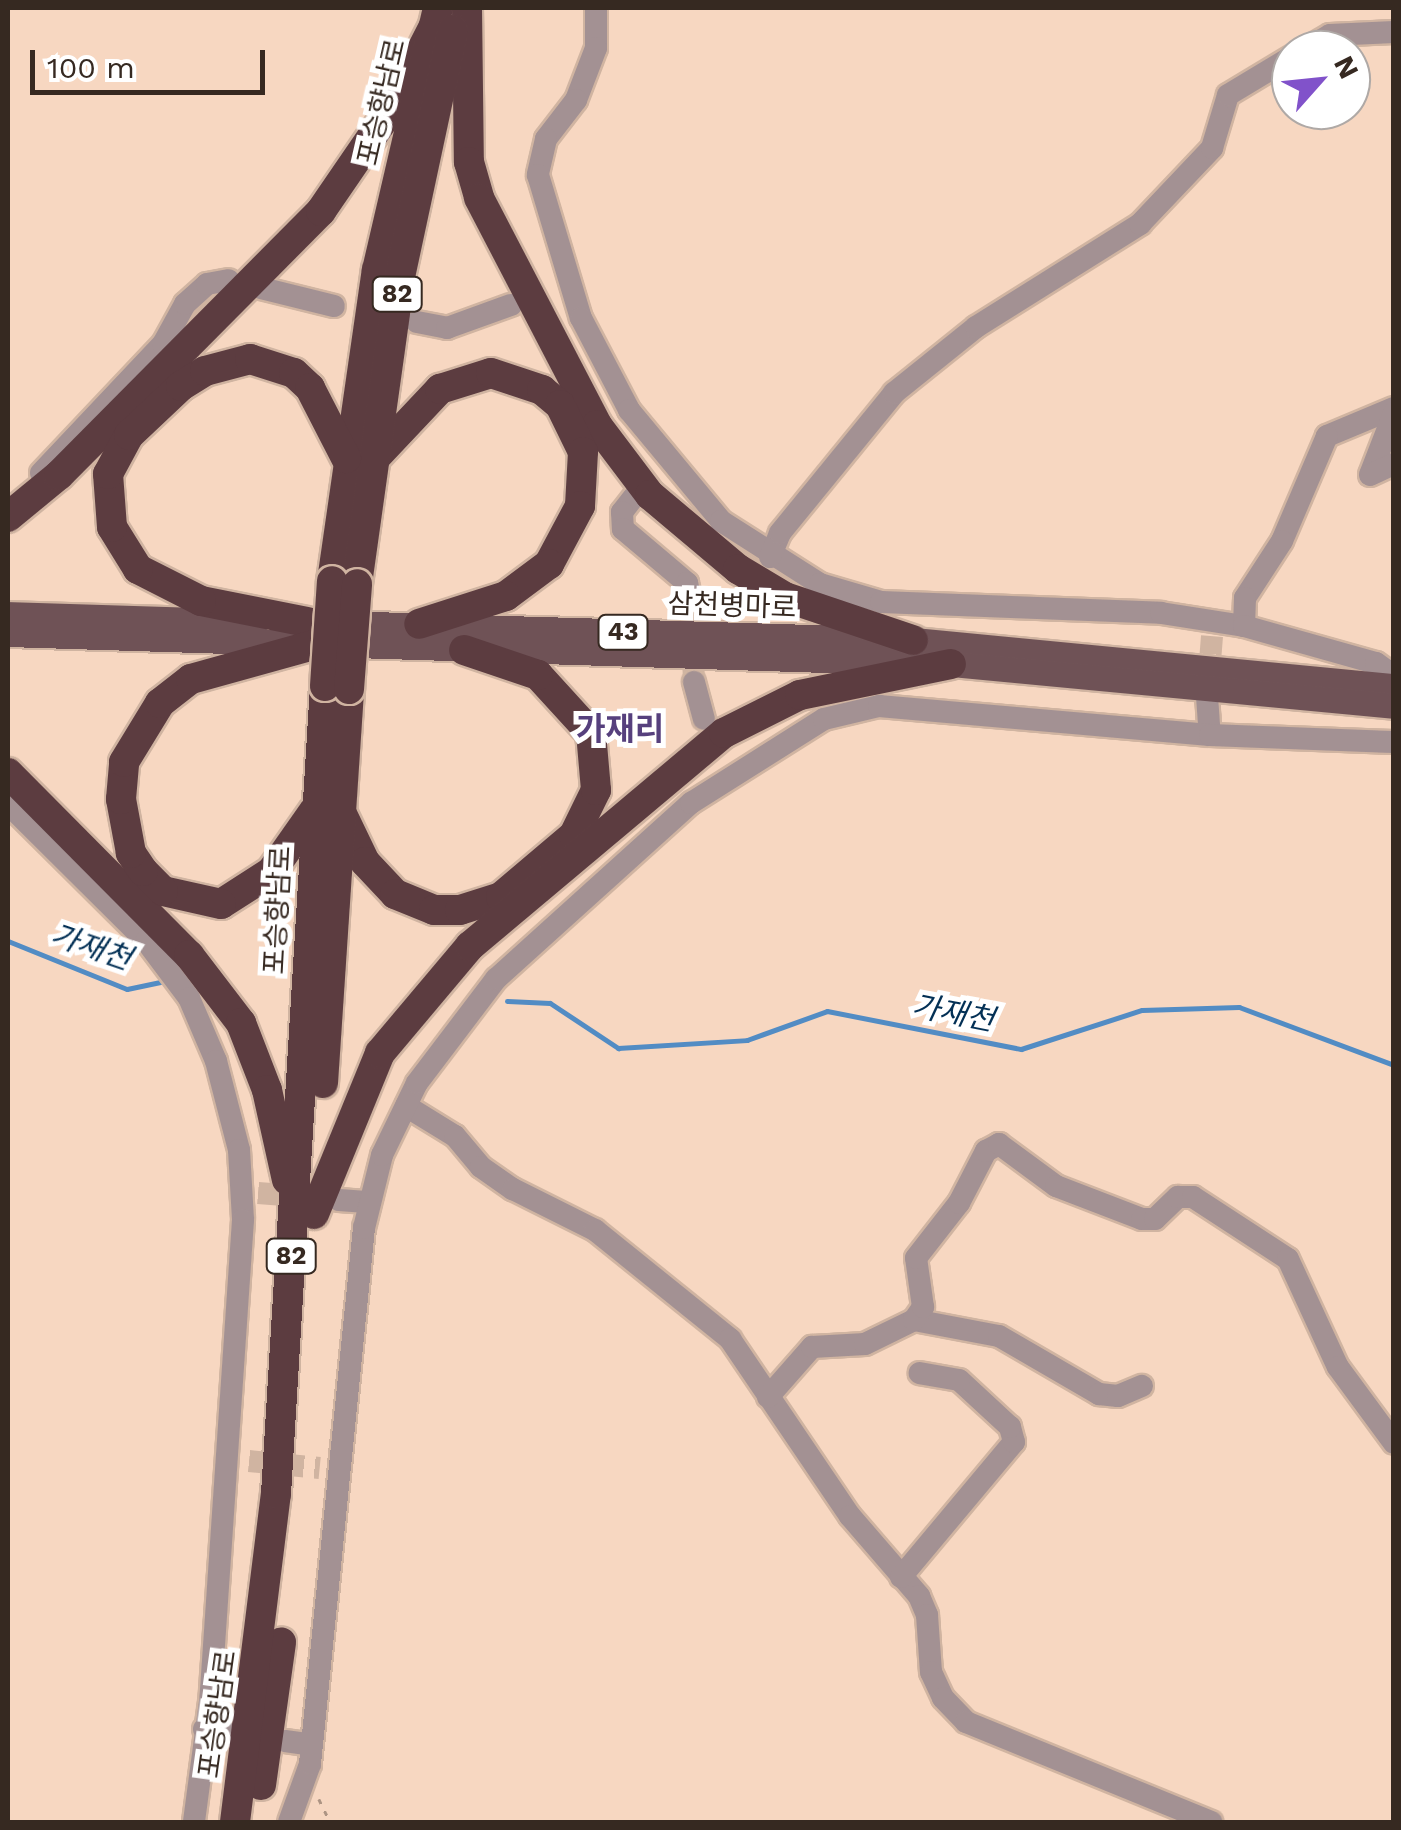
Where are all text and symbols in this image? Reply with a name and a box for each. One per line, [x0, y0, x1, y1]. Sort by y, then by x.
scale bar [35, 30, 270, 92]
north arrow [1271, 30, 1371, 130]
street label: 포승향남로 [351, 35, 413, 169]
text: 100 m [47, 50, 135, 85]
text: N [1327, 50, 1366, 84]
road number: 82 [370, 274, 424, 314]
street label: 삼천병마로 [667, 587, 797, 625]
road number: 43 [596, 612, 650, 652]
district label: 가재리 [576, 710, 664, 748]
street label: 포승향남로 [258, 845, 298, 975]
water label: 가재천 [46, 917, 136, 977]
water label: 가재천 [909, 987, 997, 1039]
road number: 82 [264, 1236, 318, 1276]
street label: 포승향남로 [192, 1648, 244, 1780]

